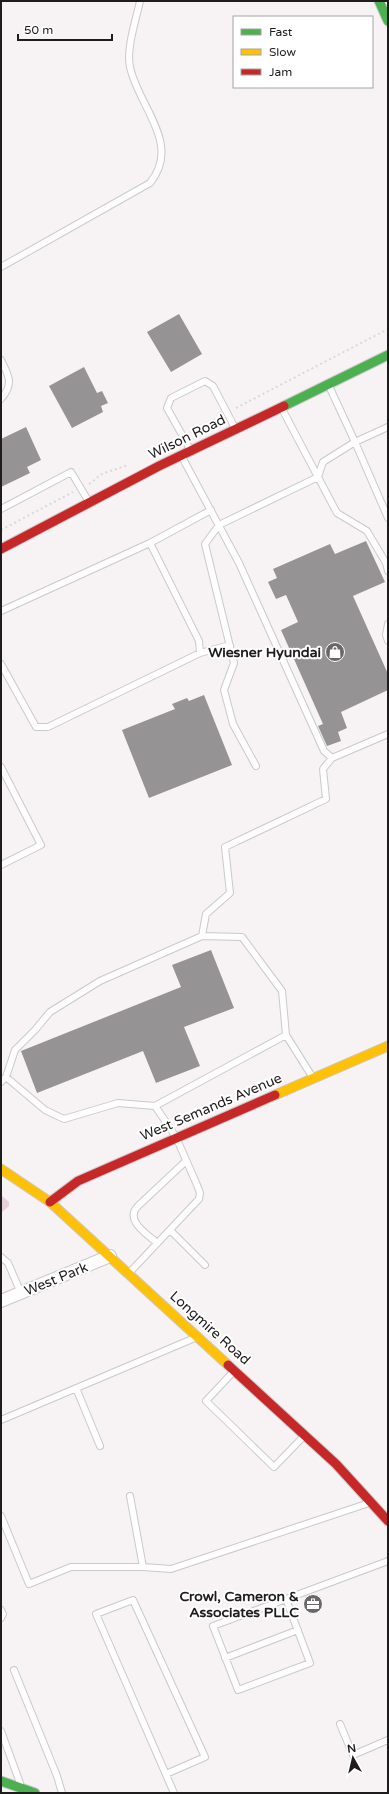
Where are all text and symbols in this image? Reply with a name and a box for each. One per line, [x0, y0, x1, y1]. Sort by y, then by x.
scale bar [18, 16, 112, 42]
legend [233, 16, 373, 88]
text: 50 m [24, 23, 53, 37]
text: Fast [269, 25, 293, 39]
text: Slow [269, 45, 296, 59]
text: Jam [269, 65, 292, 79]
street label: Wilson Road [146, 411, 228, 463]
shop icon: Wiesner Hyundai [324, 641, 346, 663]
place label: Wiesner Hyundai [208, 644, 321, 661]
street label: West Semands Avenue [138, 1069, 284, 1145]
street label: West Park [22, 1258, 91, 1299]
street label: Longmire Road [166, 1288, 254, 1368]
place label: Crowl, Cameron & Associates PLLC [179, 1588, 299, 1621]
office icon: Crowl, Cameron & Associates PLLC [302, 1593, 324, 1615]
north arrow [333, 1738, 373, 1778]
text: N [346, 1742, 357, 1756]

